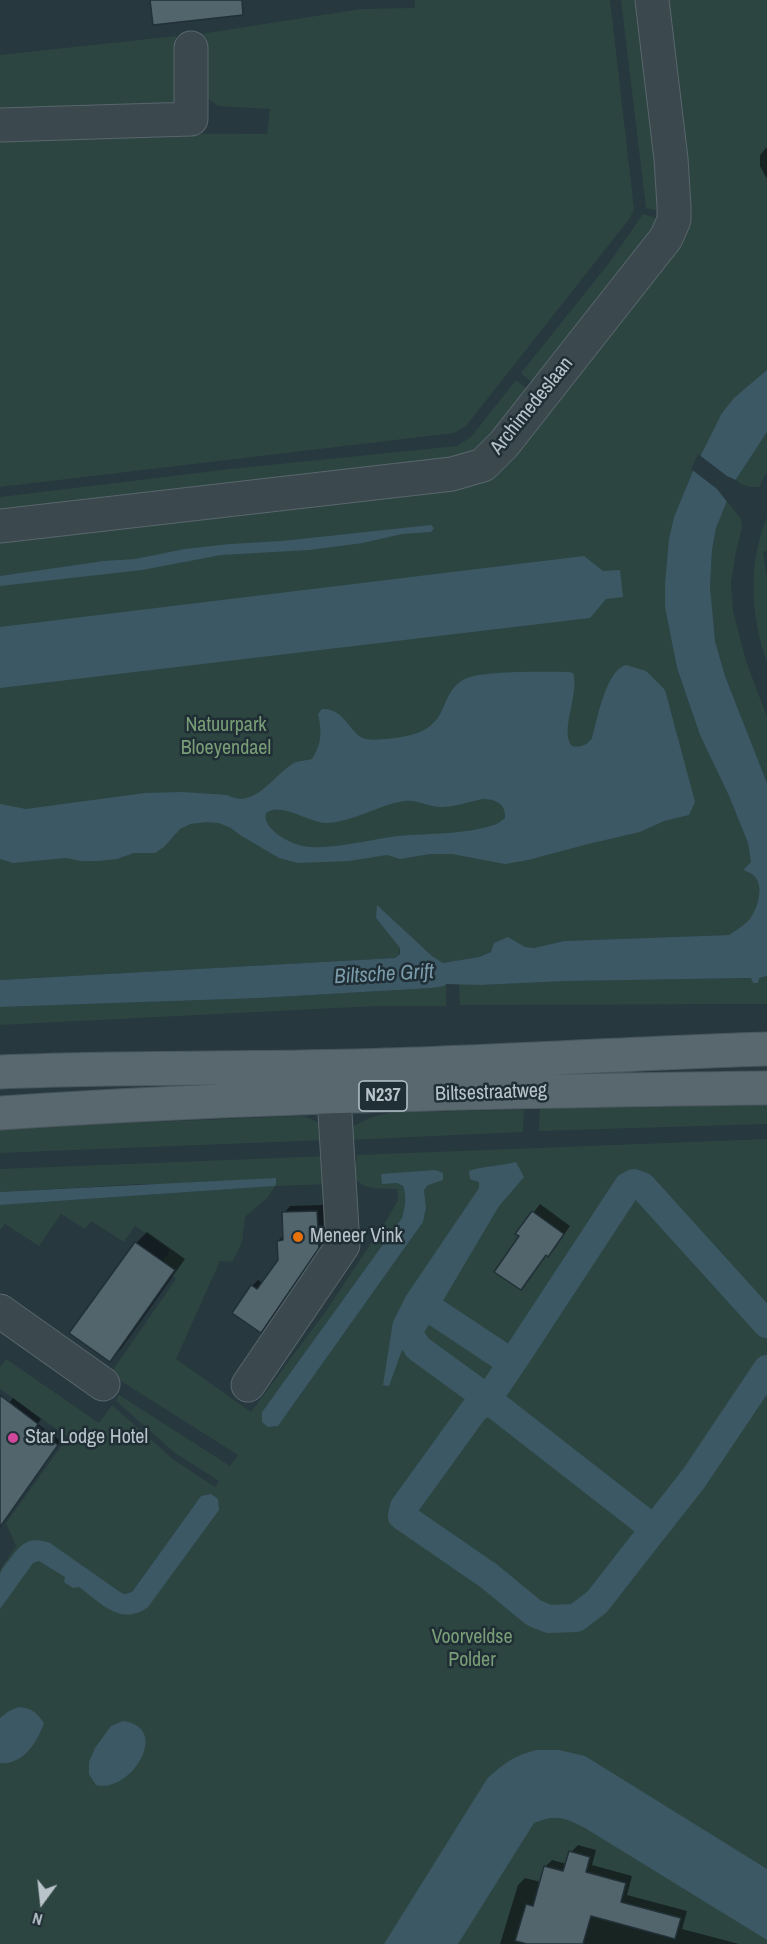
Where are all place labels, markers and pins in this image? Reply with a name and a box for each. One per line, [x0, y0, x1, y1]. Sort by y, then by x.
place label: Meneer Vink [310, 1225, 403, 1249]
marker: Meneer Vink [291, 1230, 305, 1244]
place label: Star Lodge Hotel [25, 1426, 148, 1450]
marker: Star Lodge Hotel [6, 1431, 20, 1445]

